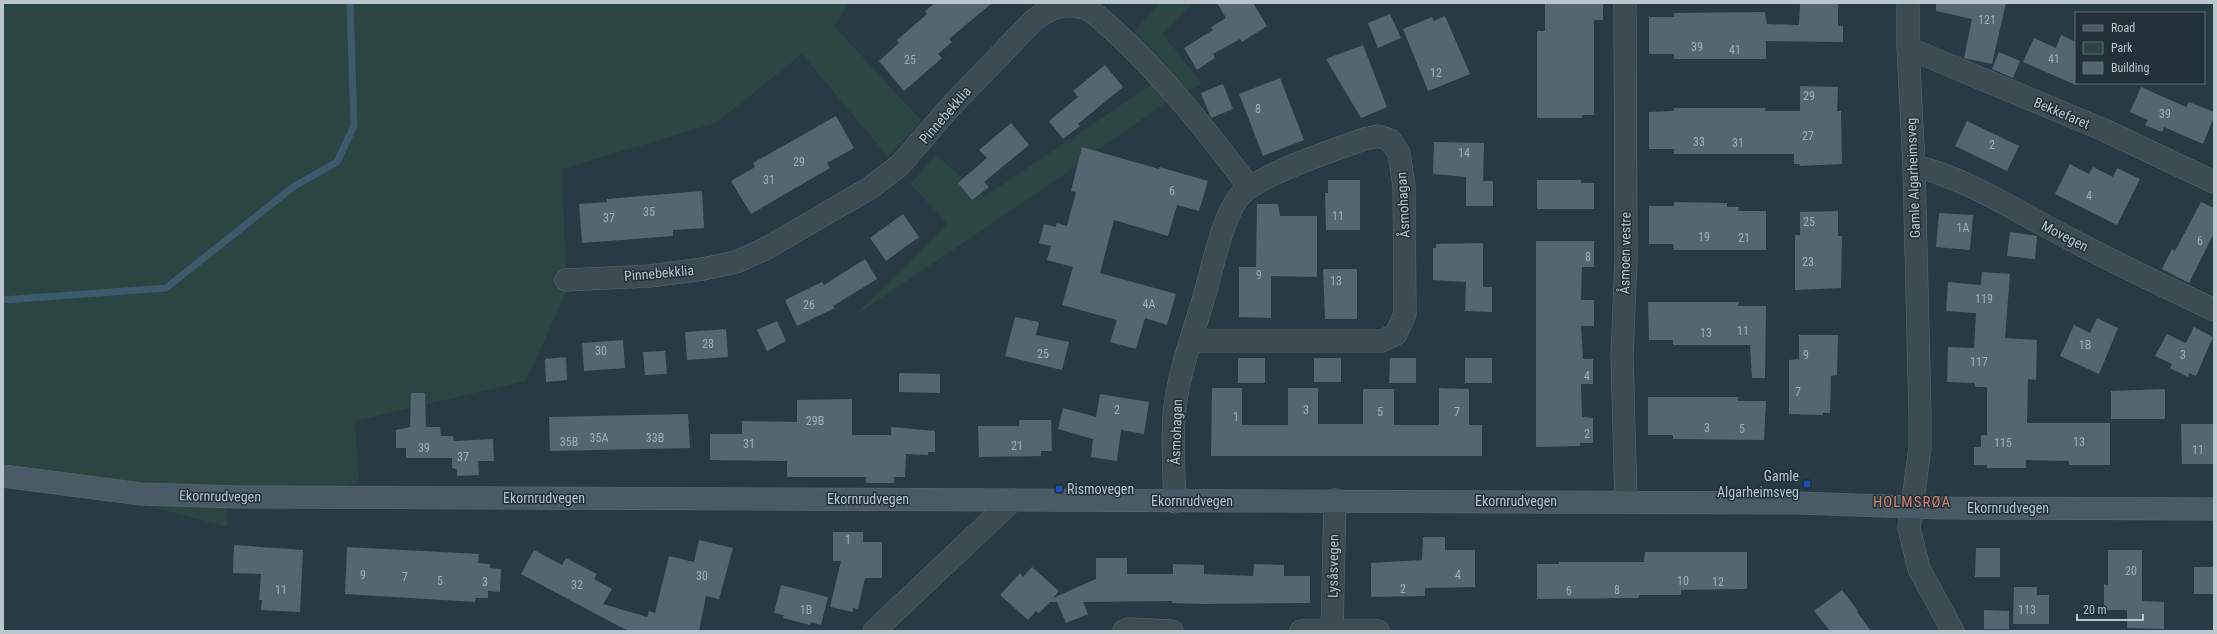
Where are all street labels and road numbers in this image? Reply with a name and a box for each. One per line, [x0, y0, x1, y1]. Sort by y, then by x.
street label: Pinnebekklia [916, 83, 974, 147]
street label: Bekkefaret [2032, 94, 2092, 132]
street label: Gamle Algarheimsveg [1903, 118, 1923, 238]
street label: Åsmohagan [1392, 172, 1413, 238]
street label: Åsmoen vestre [1615, 211, 1634, 294]
street label: Movegen [2039, 217, 2091, 255]
street label: Pinnebekklia [623, 262, 695, 284]
street label: Åsmohagan [1166, 399, 1185, 465]
street label: Ekornrudvegen [179, 487, 261, 505]
street label: Ekornrudvegen [503, 490, 585, 506]
street label: Ekornrudvegen [827, 491, 909, 507]
street label: Ekornrudvegen [1151, 493, 1233, 509]
street label: Ekornrudvegen [1475, 493, 1557, 509]
street label: Ekornrudvegen [1967, 500, 2049, 516]
street label: Lysåsvegen [1324, 534, 1342, 598]

